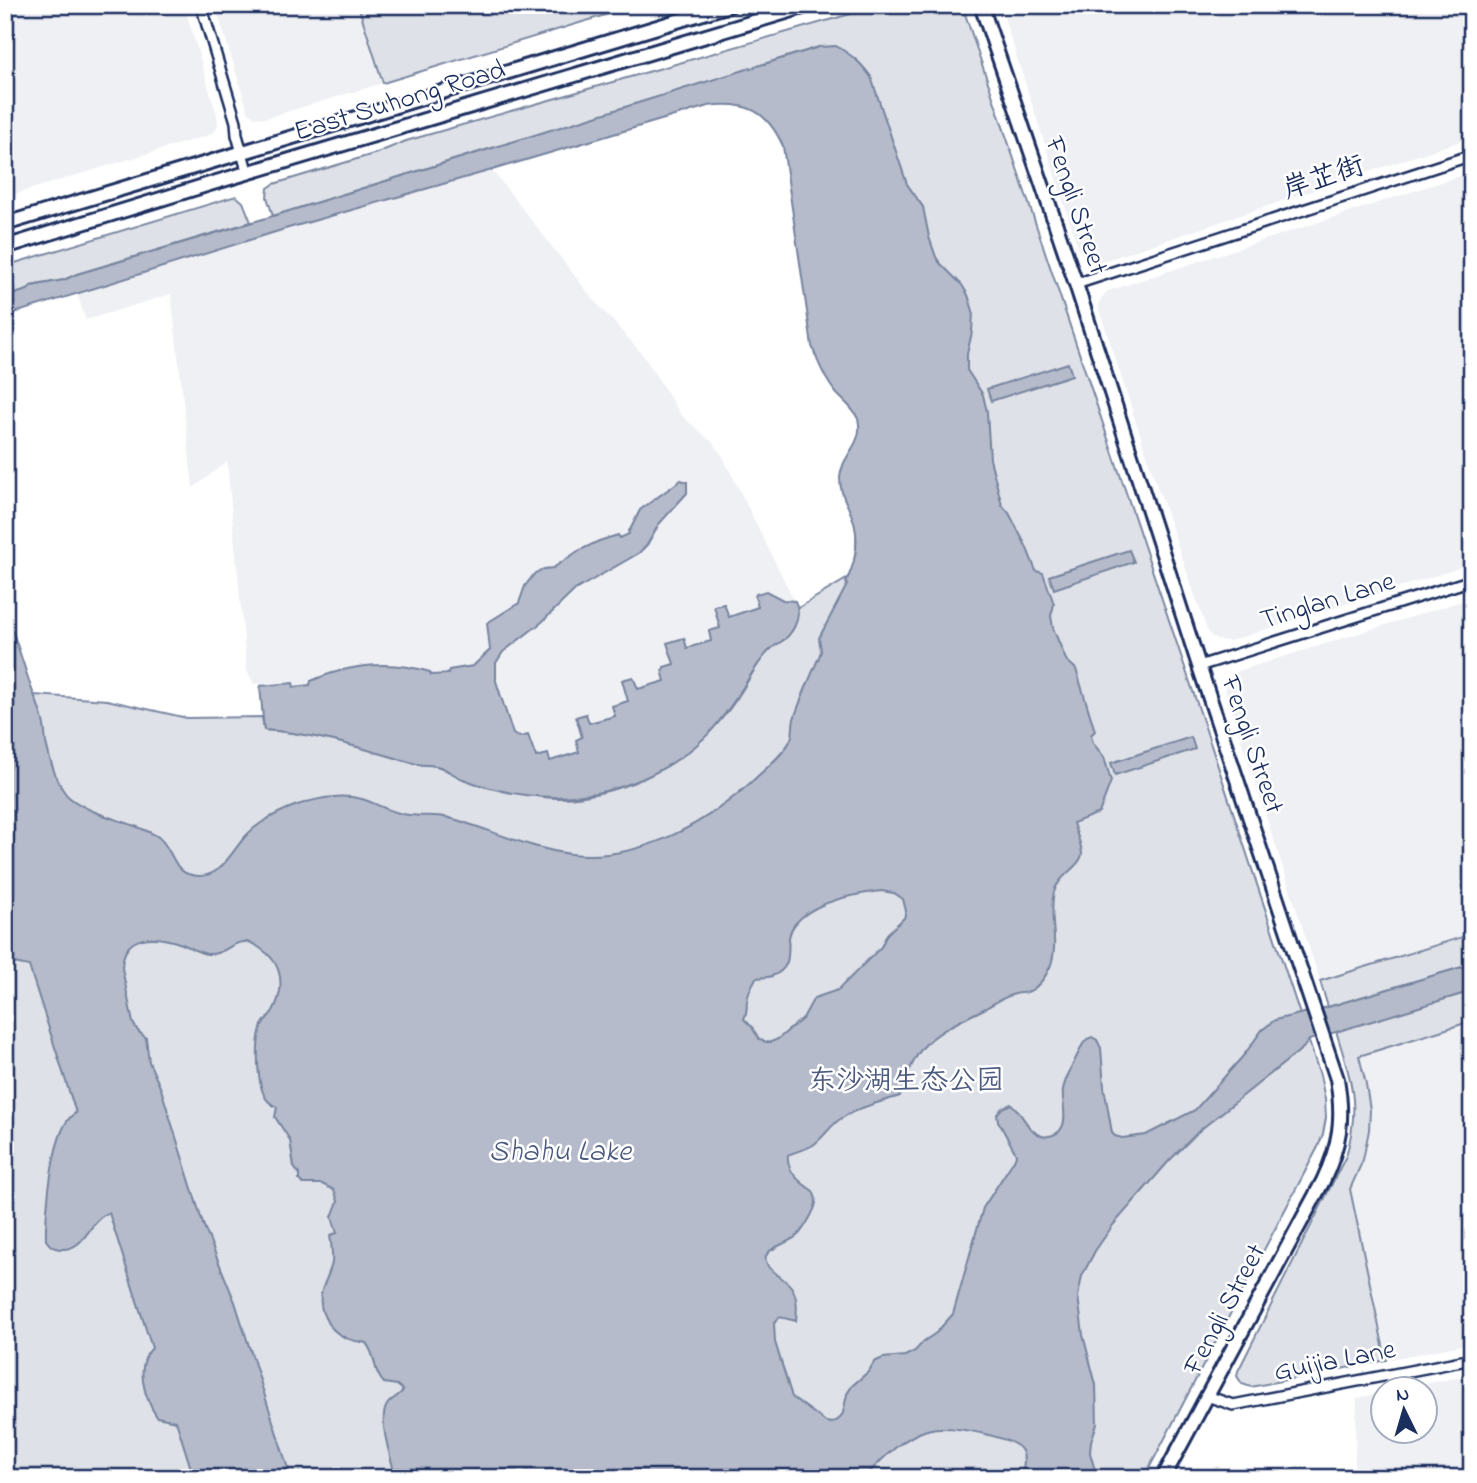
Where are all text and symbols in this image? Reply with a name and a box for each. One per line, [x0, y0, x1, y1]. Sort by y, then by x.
street label: East Suhong Road [289, 50, 511, 154]
street label: Fengli Street [1032, 131, 1118, 280]
street label: 岸芷街 [1278, 147, 1370, 211]
street label: Tinglan Lane [1256, 562, 1401, 642]
street label: Fengli Street [1208, 670, 1294, 819]
park label: 东沙湖生态公园 [808, 1062, 1004, 1103]
water label: Shahu Lake [489, 1131, 633, 1175]
street label: Fengli Street [1174, 1237, 1278, 1384]
street label: Guijia Lane [1271, 1330, 1400, 1394]
north arrow [1368, 1374, 1438, 1444]
text: N [1395, 1382, 1410, 1410]

